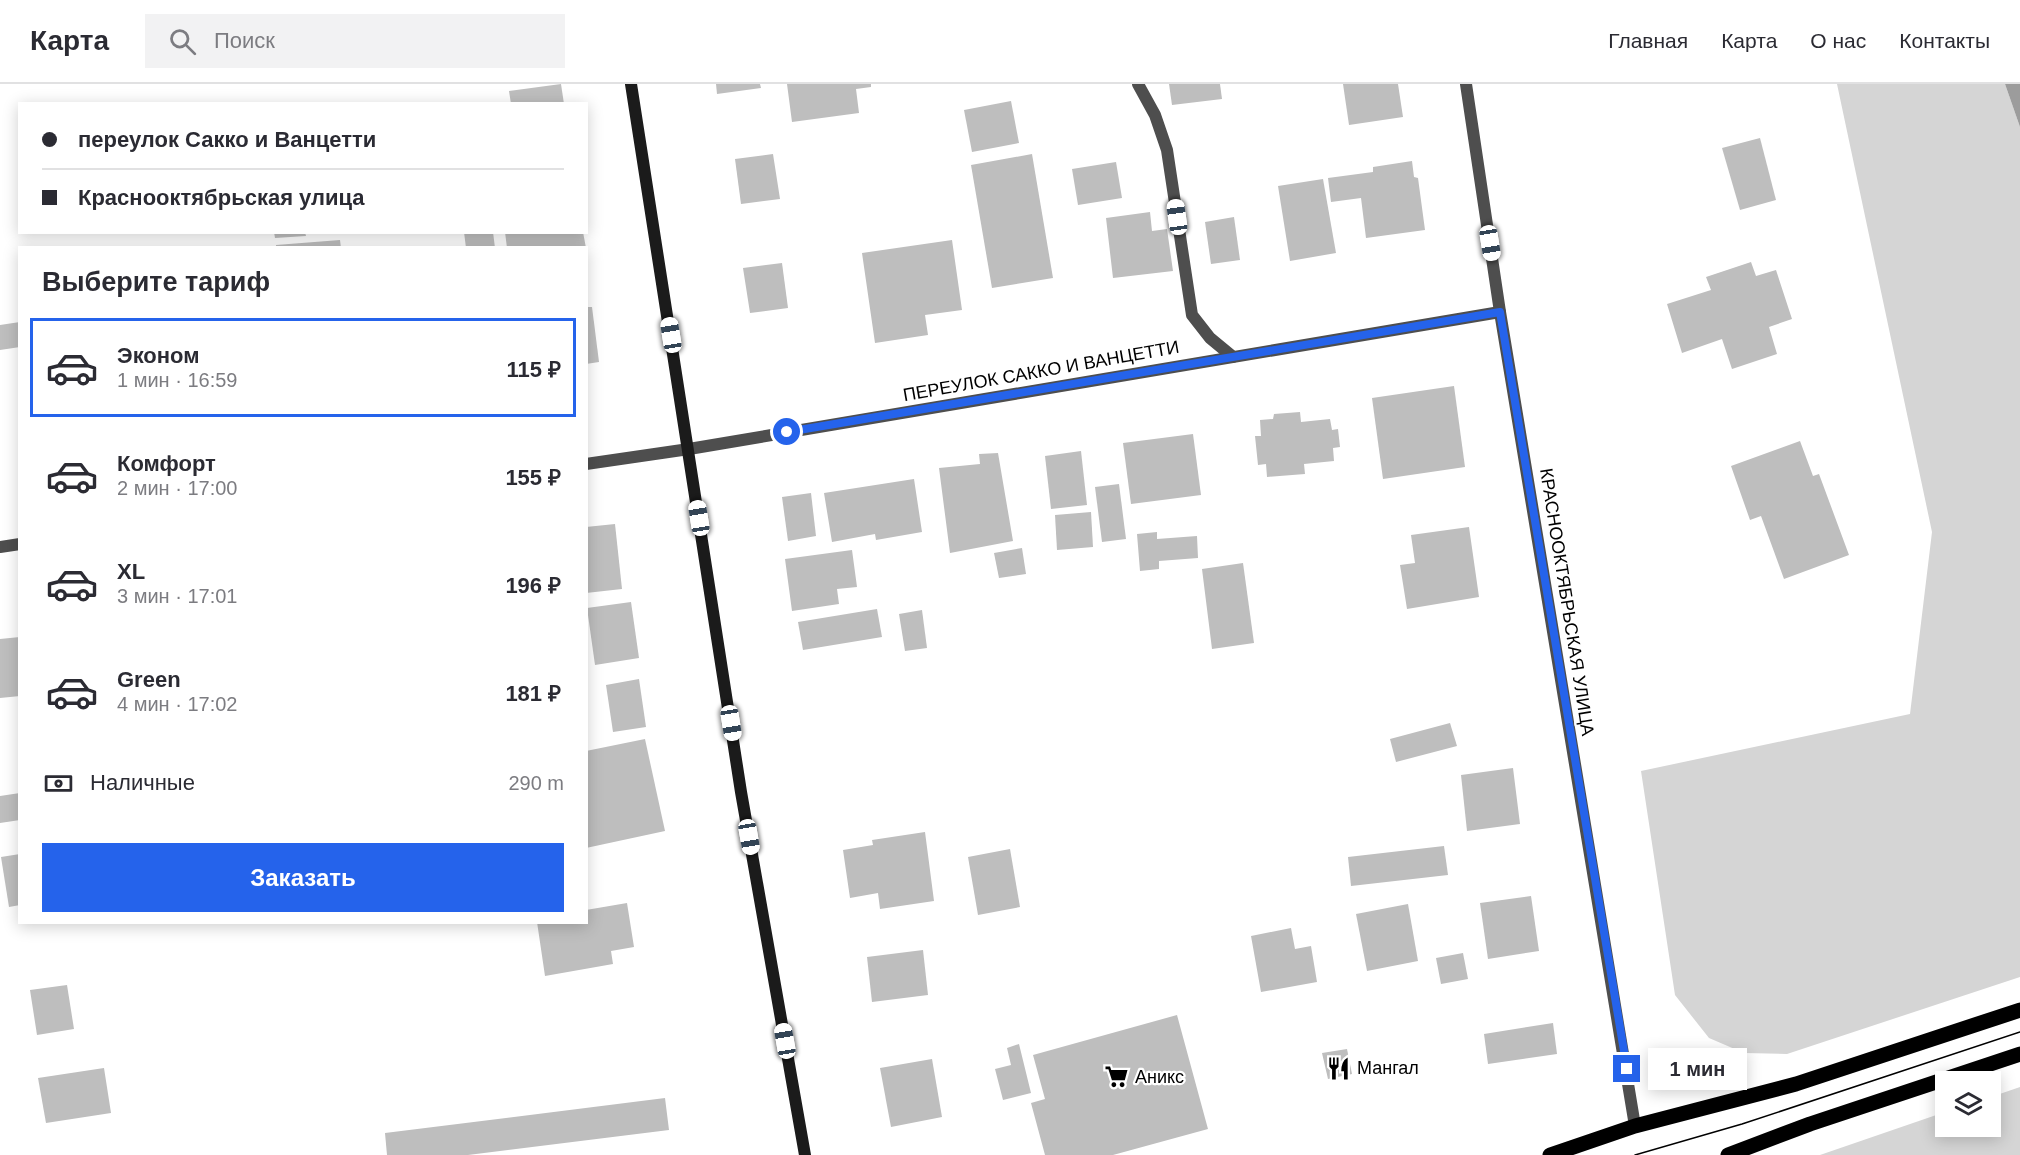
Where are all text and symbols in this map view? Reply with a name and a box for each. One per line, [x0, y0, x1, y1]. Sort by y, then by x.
search box [145, 14, 565, 68]
text: Карта [30, 25, 109, 56]
icon: search [166, 25, 199, 58]
text: Поиск [214, 28, 275, 53]
text: Главная [1608, 29, 1688, 52]
text: Карта [1721, 29, 1777, 52]
text: О нас [1810, 29, 1866, 52]
text: Контакты [1899, 29, 1990, 52]
text: переулок Сакко и Ванцетти [78, 127, 376, 152]
text: Краснооктябрьская улица [78, 185, 365, 210]
car [1166, 198, 1188, 236]
car [1478, 224, 1502, 262]
text: Выберите тариф [42, 267, 270, 297]
car [659, 316, 683, 354]
street label: ПЕРЕУЛОК САККО И ВАНЦЕТТИ [901, 337, 1181, 405]
icon: car [45, 341, 99, 395]
text: Эконом [117, 343, 200, 368]
text: 115 ₽ [507, 357, 561, 382]
text: 1 мин · 16:59 [117, 369, 237, 391]
route start [773, 418, 800, 445]
icon: car [45, 449, 99, 503]
text: Комфорт [117, 451, 216, 476]
text: 155 ₽ [505, 465, 561, 490]
street label: КРАСНООКТЯБРЬСКАЯ УЛИЦА [1536, 467, 1598, 737]
text: 2 мин · 17:00 [117, 477, 237, 499]
car [687, 499, 711, 537]
icon: car [45, 557, 99, 611]
text: XL [117, 559, 145, 584]
text: 196 ₽ [505, 573, 561, 598]
text: 3 мин · 17:01 [117, 585, 237, 607]
icon: car [45, 665, 99, 719]
text: Green [117, 667, 181, 692]
text: 181 ₽ [505, 681, 561, 706]
text: 4 мин · 17:02 [117, 693, 237, 715]
car [719, 704, 743, 742]
icon: cash [42, 767, 75, 800]
text: Наличные [90, 770, 195, 795]
text: 290 m [508, 772, 564, 794]
car [737, 818, 761, 856]
button: Заказать [42, 843, 564, 912]
car [773, 1022, 797, 1060]
callout: 1 мин [1648, 1048, 1747, 1090]
restaurant icon: Мангал [1326, 1055, 1352, 1081]
route end [1613, 1055, 1640, 1082]
place label: Мангал [1357, 1058, 1419, 1078]
text: 1 мин [1670, 1058, 1725, 1080]
supermarket icon: Аникс [1104, 1064, 1130, 1090]
place label: Аникс [1135, 1067, 1184, 1087]
map controls [1935, 1071, 2001, 1137]
button: layers [1935, 1071, 2001, 1137]

